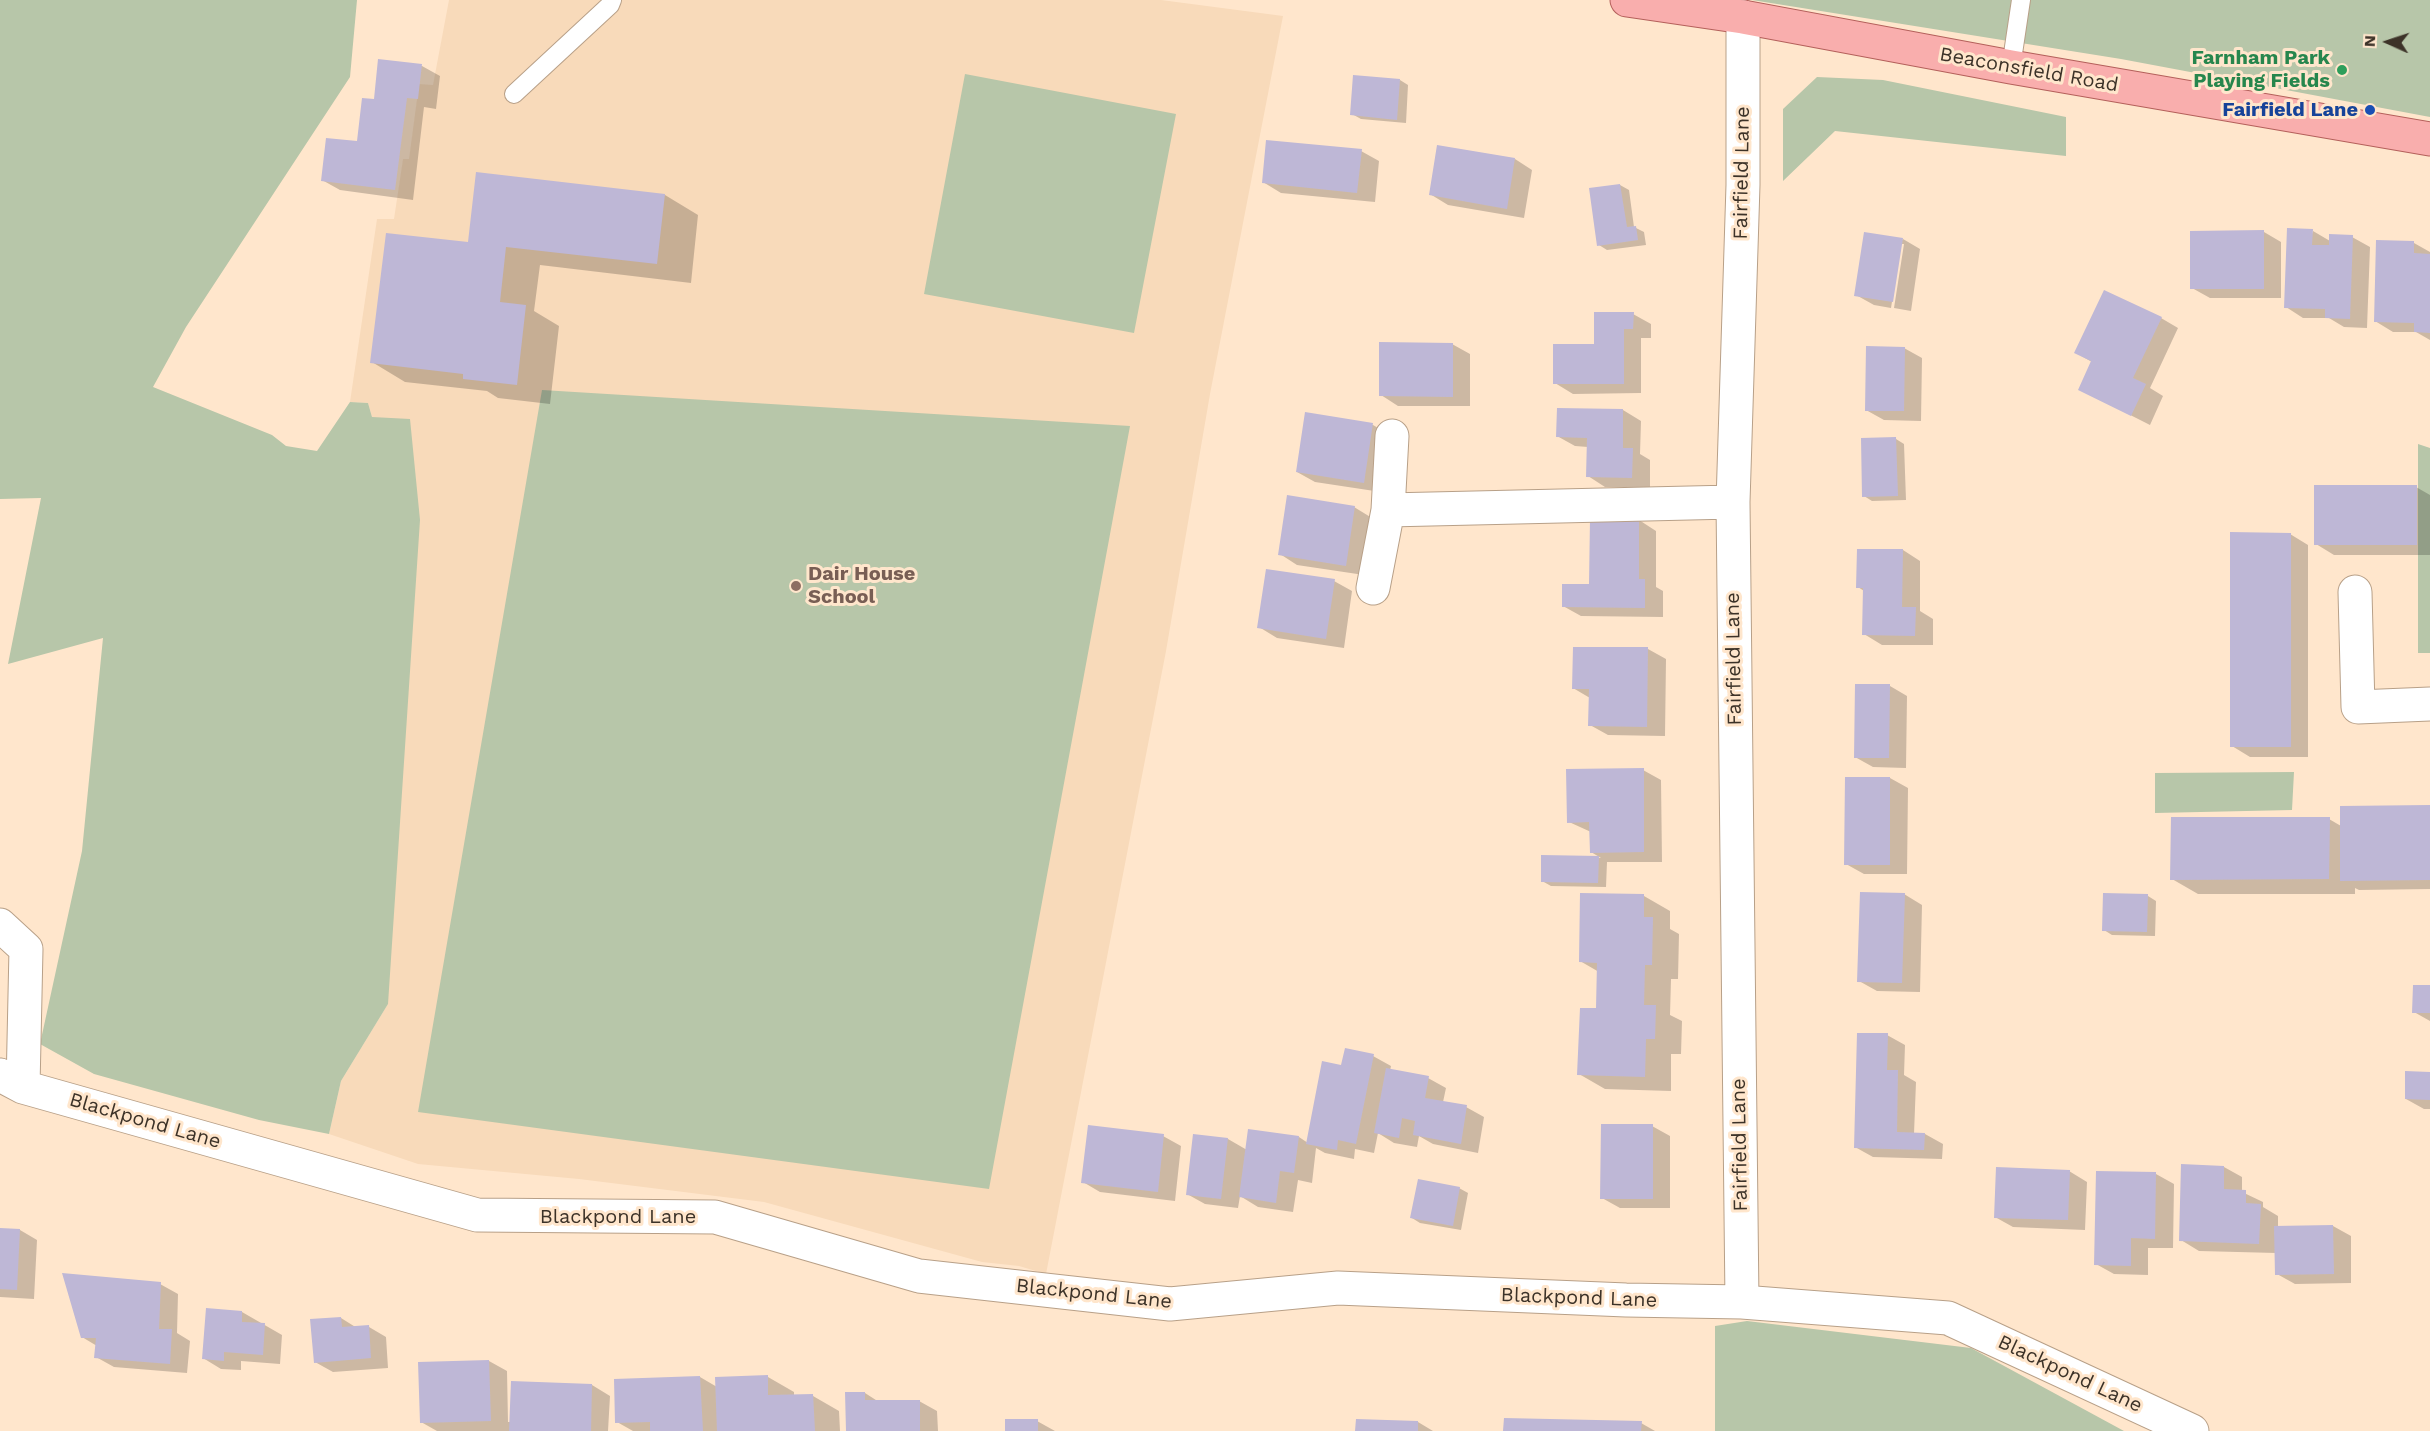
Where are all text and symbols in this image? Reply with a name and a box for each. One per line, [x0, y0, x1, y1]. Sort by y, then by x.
north arrow [2358, 12, 2418, 72]
text: N [2360, 35, 2379, 47]
street label: Beaconsfield Road [1938, 42, 2120, 98]
place label: Farnham Park Playing Fields [2192, 46, 2330, 93]
marker: Farnham Park Playing Fields [2335, 63, 2349, 77]
place label: Fairfield Lane [2222, 98, 2358, 122]
marker: Fairfield Lane [2363, 103, 2377, 117]
street label: Fairfield Lane [1729, 106, 1755, 240]
place label: Dair House School [808, 562, 915, 609]
marker: Dair House School [789, 579, 803, 593]
street label: Fairfield Lane [1721, 592, 1747, 726]
street label: Fairfield Lane [1727, 1078, 1753, 1212]
street label: Blackpond Lane [66, 1088, 224, 1154]
street label: Blackpond Lane [540, 1205, 696, 1229]
street label: Blackpond Lane [1015, 1274, 1173, 1314]
street label: Blackpond Lane [1500, 1283, 1658, 1313]
street label: Blackpond Lane [1994, 1330, 2146, 1418]

